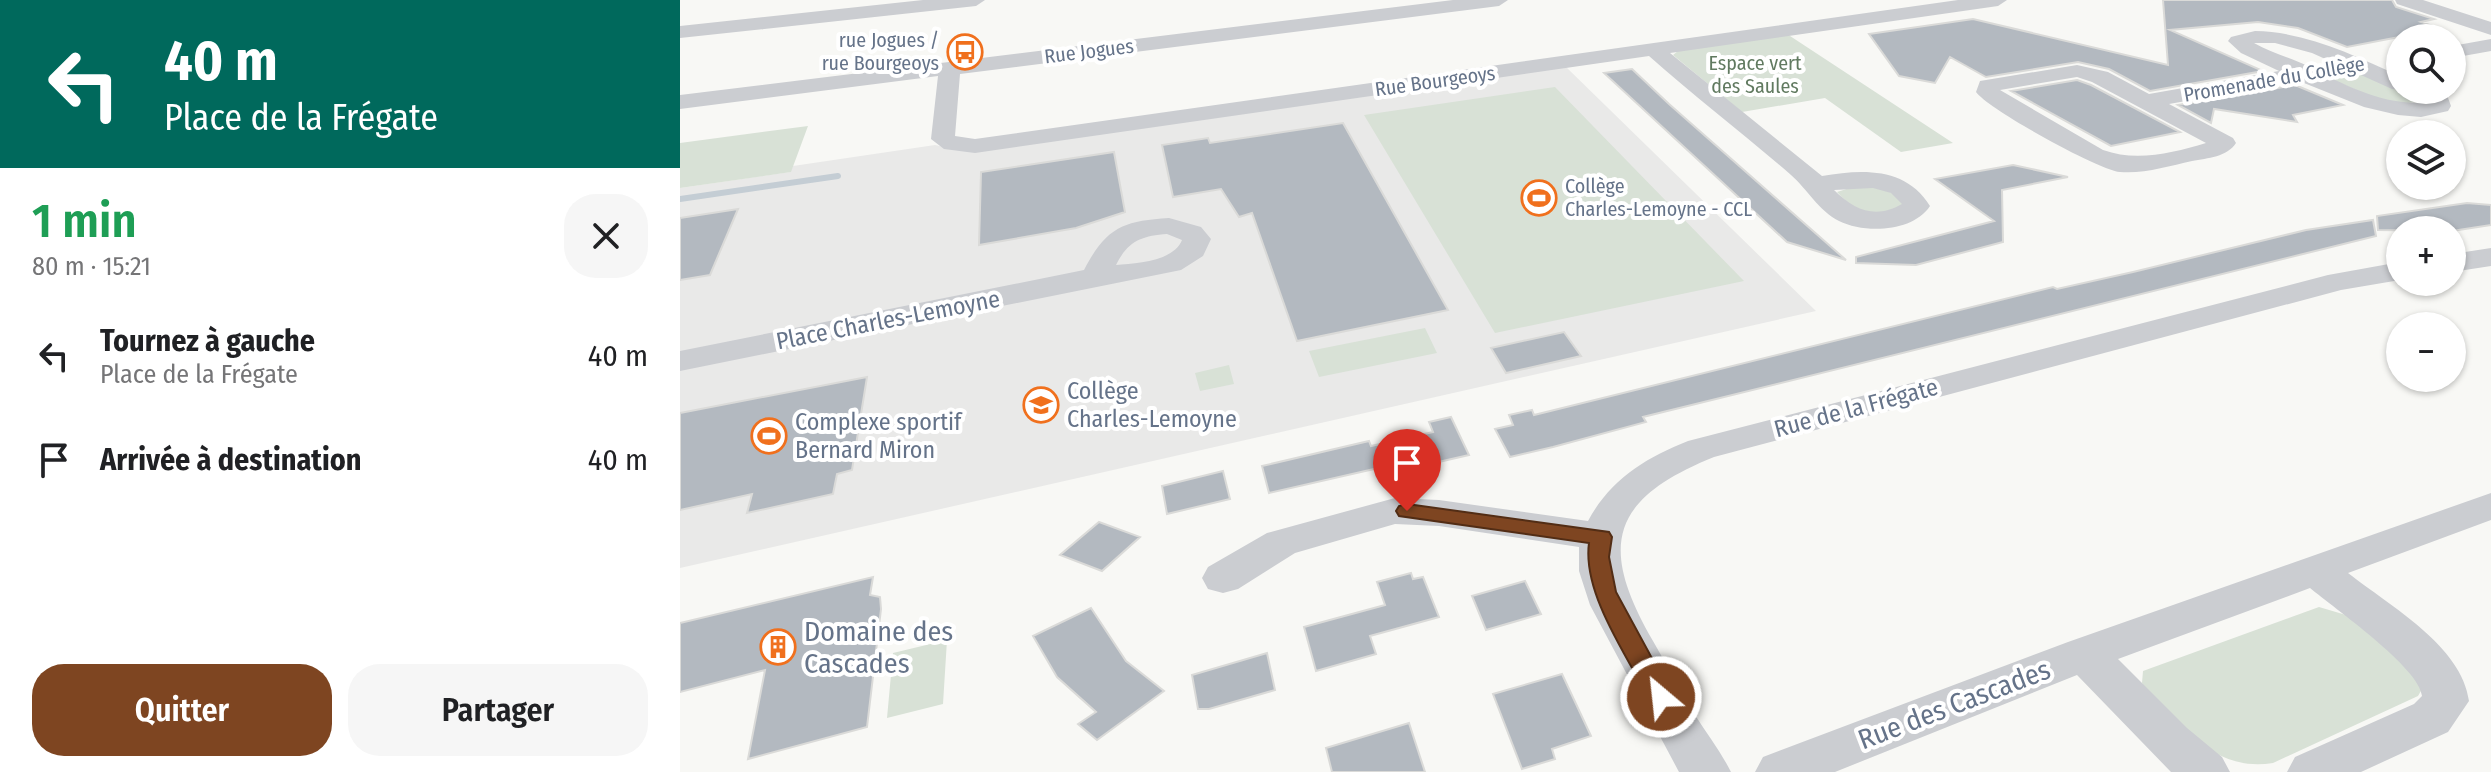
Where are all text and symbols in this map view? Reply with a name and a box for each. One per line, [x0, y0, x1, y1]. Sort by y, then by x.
map controls [2386, 24, 2466, 392]
button: search [2386, 24, 2466, 104]
text: 40 m [164, 28, 278, 95]
place label: rue Jogues / rue Bourgeoys [822, 28, 939, 75]
icon: left [32, 32, 136, 136]
bus stop icon: rue Jogues / rue Bourgeoys [946, 33, 984, 71]
street label: Rue Jogues [1043, 34, 1135, 68]
park label: Espace vert des Saules [1708, 51, 1802, 98]
street label: Promenade du Collège [2182, 51, 2366, 107]
street label: Rue Bourgeoys [1373, 61, 1497, 101]
text: Place de la Frégate [164, 96, 438, 140]
button: layers [2386, 120, 2466, 200]
place label: Collège Charles-Lemoyne - CCL [1565, 174, 1752, 221]
sports icon: Collège Charles-Lemoyne - CCL [1520, 179, 1558, 217]
text: 1 min [32, 192, 137, 250]
button: close [564, 194, 648, 278]
button: + [2386, 216, 2466, 296]
text: 80 m · 15:21 [32, 251, 151, 282]
street label: Place Charles-Lemoyne [774, 285, 1002, 355]
button: − [2386, 312, 2466, 392]
text: Tournez à gauche [100, 323, 315, 359]
icon: left [32, 334, 76, 378]
text: 40 m [588, 338, 648, 374]
text: Place de la Frégate [100, 359, 298, 390]
street label: Rue de la Frégate [1771, 373, 1941, 443]
place label: Collège Charles-Lemoyne [1067, 377, 1237, 433]
school or university icon: Collège Charles-Lemoyne [1022, 386, 1060, 424]
place label: Complexe sportif Bernard Miron [795, 408, 963, 464]
sports icon: Complexe sportif Bernard Miron [750, 417, 788, 455]
pin [1373, 429, 1441, 511]
icon: arrive [32, 438, 76, 482]
icon: arrive [1385, 441, 1429, 485]
text: Arrivée à destination [100, 442, 361, 478]
text: 40 m [588, 442, 648, 478]
place label: Domaine des Cascades [804, 615, 953, 680]
building icon: Domaine des Cascades [759, 628, 797, 666]
street label: Rue des Cascades [1853, 653, 2055, 756]
position arrow [1619, 655, 1703, 739]
button: Quitter [32, 664, 332, 756]
button: Partager [348, 664, 648, 756]

